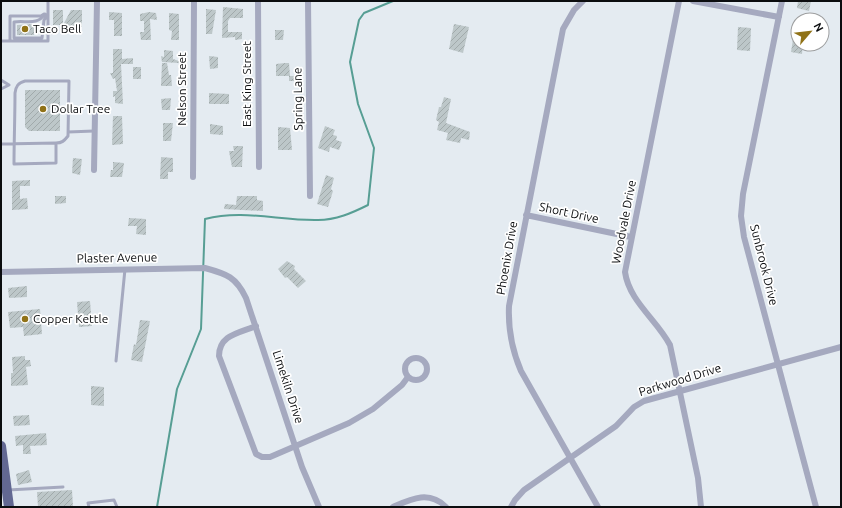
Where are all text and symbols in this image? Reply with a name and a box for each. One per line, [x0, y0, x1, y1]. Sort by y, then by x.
north arrow [790, 12, 830, 52]
text: N [812, 21, 826, 34]
place label: Taco Bell [33, 22, 81, 35]
marker: Taco Bell [20, 24, 30, 34]
street label: East King Street [240, 41, 253, 127]
street label: Nelson Street [175, 52, 188, 126]
street label: Spring Lane [290, 67, 305, 131]
place label: Dollar Tree [51, 102, 110, 115]
marker: Dollar Tree [38, 104, 48, 114]
street label: Woodvale Drive [609, 179, 638, 265]
street label: Short Drive [538, 200, 600, 225]
street label: Phoenix Drive [494, 220, 519, 296]
street label: Sunbrook Drive [748, 223, 781, 307]
street label: Plaster Avenue [77, 250, 157, 265]
place label: Copper Kettle [33, 312, 108, 325]
marker: Copper Kettle [20, 314, 30, 324]
street label: Limekiln Drive [271, 349, 306, 425]
street label: Parkwood Drive [637, 361, 723, 398]

